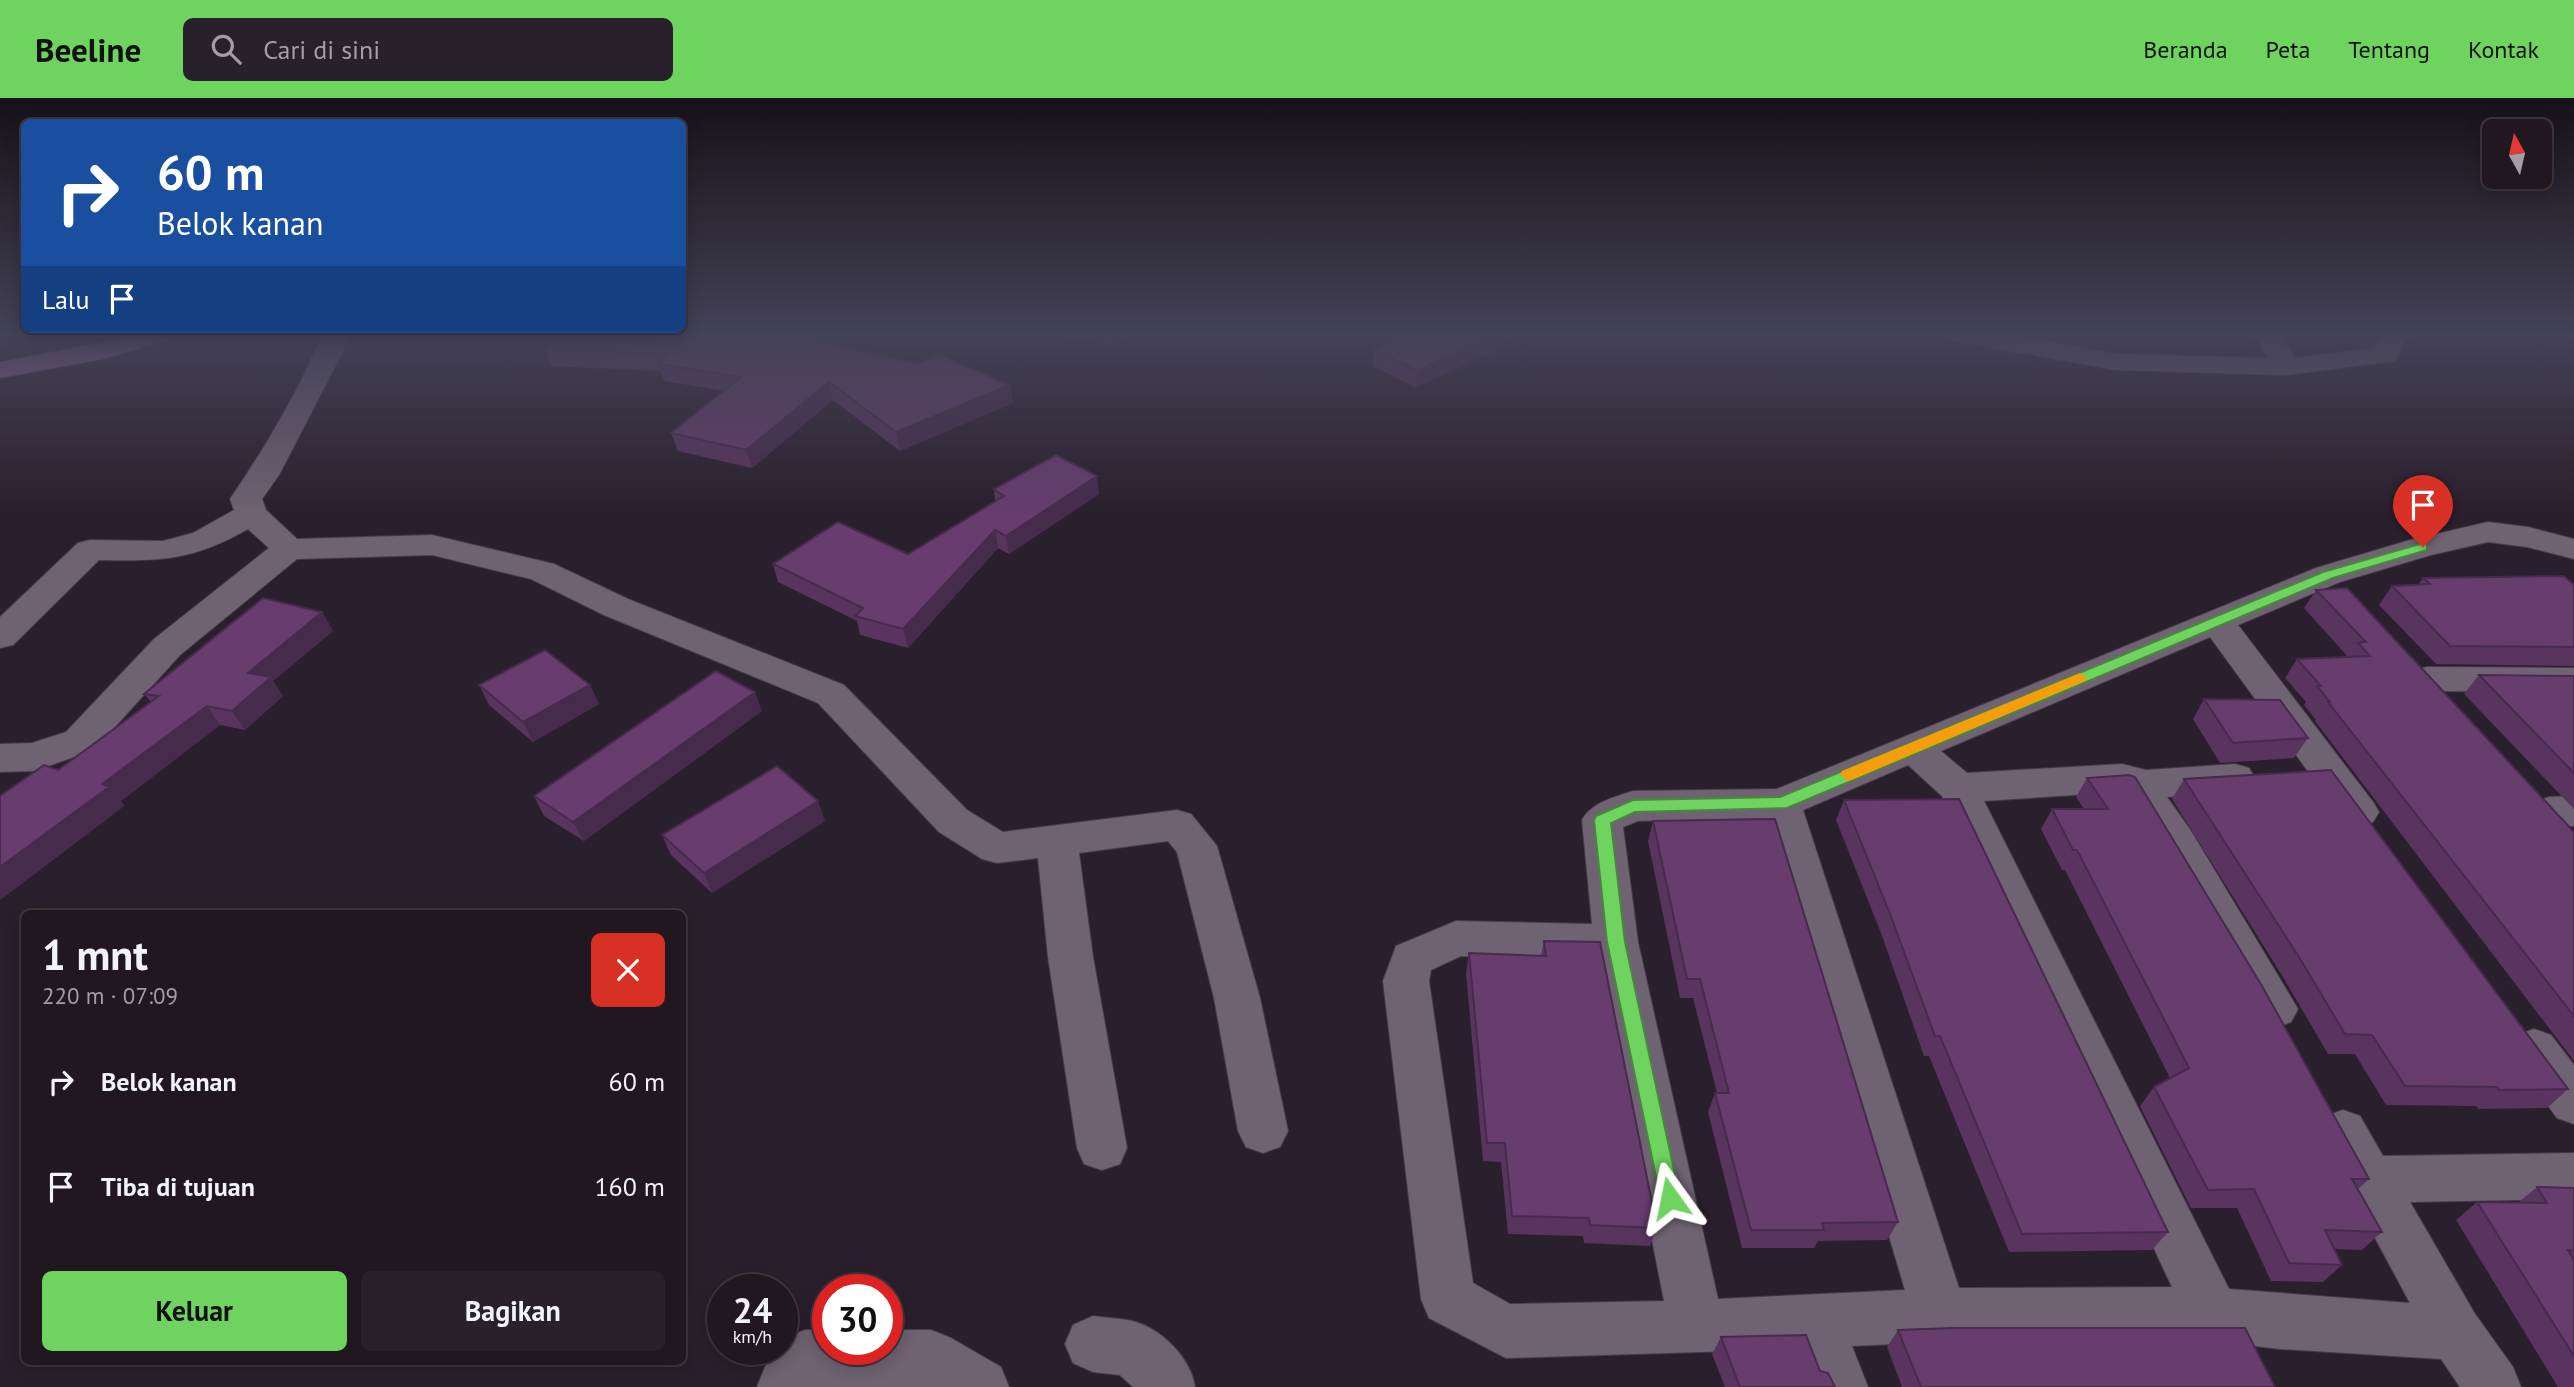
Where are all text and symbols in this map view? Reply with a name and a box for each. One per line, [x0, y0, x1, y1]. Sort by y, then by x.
search box [183, 18, 673, 81]
text: Beeline [35, 28, 141, 71]
icon: search [207, 30, 245, 68]
text: Cari di sini [263, 33, 380, 66]
text: Beranda [2143, 34, 2228, 65]
text: Peta [2266, 34, 2310, 65]
text: Tentang [2348, 34, 2430, 65]
text: Kontak [2468, 34, 2539, 65]
north arrow [2482, 119, 2552, 189]
map controls [2482, 119, 2552, 189]
text: 60 m [157, 140, 264, 204]
icon: right [42, 147, 133, 238]
text: Belok kanan [157, 202, 323, 244]
icon: arrive [103, 280, 141, 318]
text: Lalu [42, 283, 89, 316]
pin [2393, 475, 2453, 547]
icon: arrive [2404, 486, 2442, 524]
text: 1 mnt [42, 927, 148, 982]
button: close [591, 933, 665, 1007]
text: 220 m · 07:09 [42, 981, 178, 1010]
icon: right [42, 1063, 80, 1101]
text: Belok kanan [101, 1065, 237, 1098]
text: 60 m [609, 1065, 665, 1098]
position arrow [1633, 1161, 1707, 1235]
icon: arrive [42, 1168, 80, 1206]
text: Tiba di tujuan [101, 1170, 255, 1203]
text: 160 m [594, 1170, 665, 1203]
button: Keluar [42, 1271, 347, 1351]
button: Bagikan [361, 1271, 665, 1351]
speed limit sign: 30 [812, 1274, 903, 1365]
text: 24 [733, 1287, 772, 1333]
text: km/h [733, 1325, 772, 1348]

